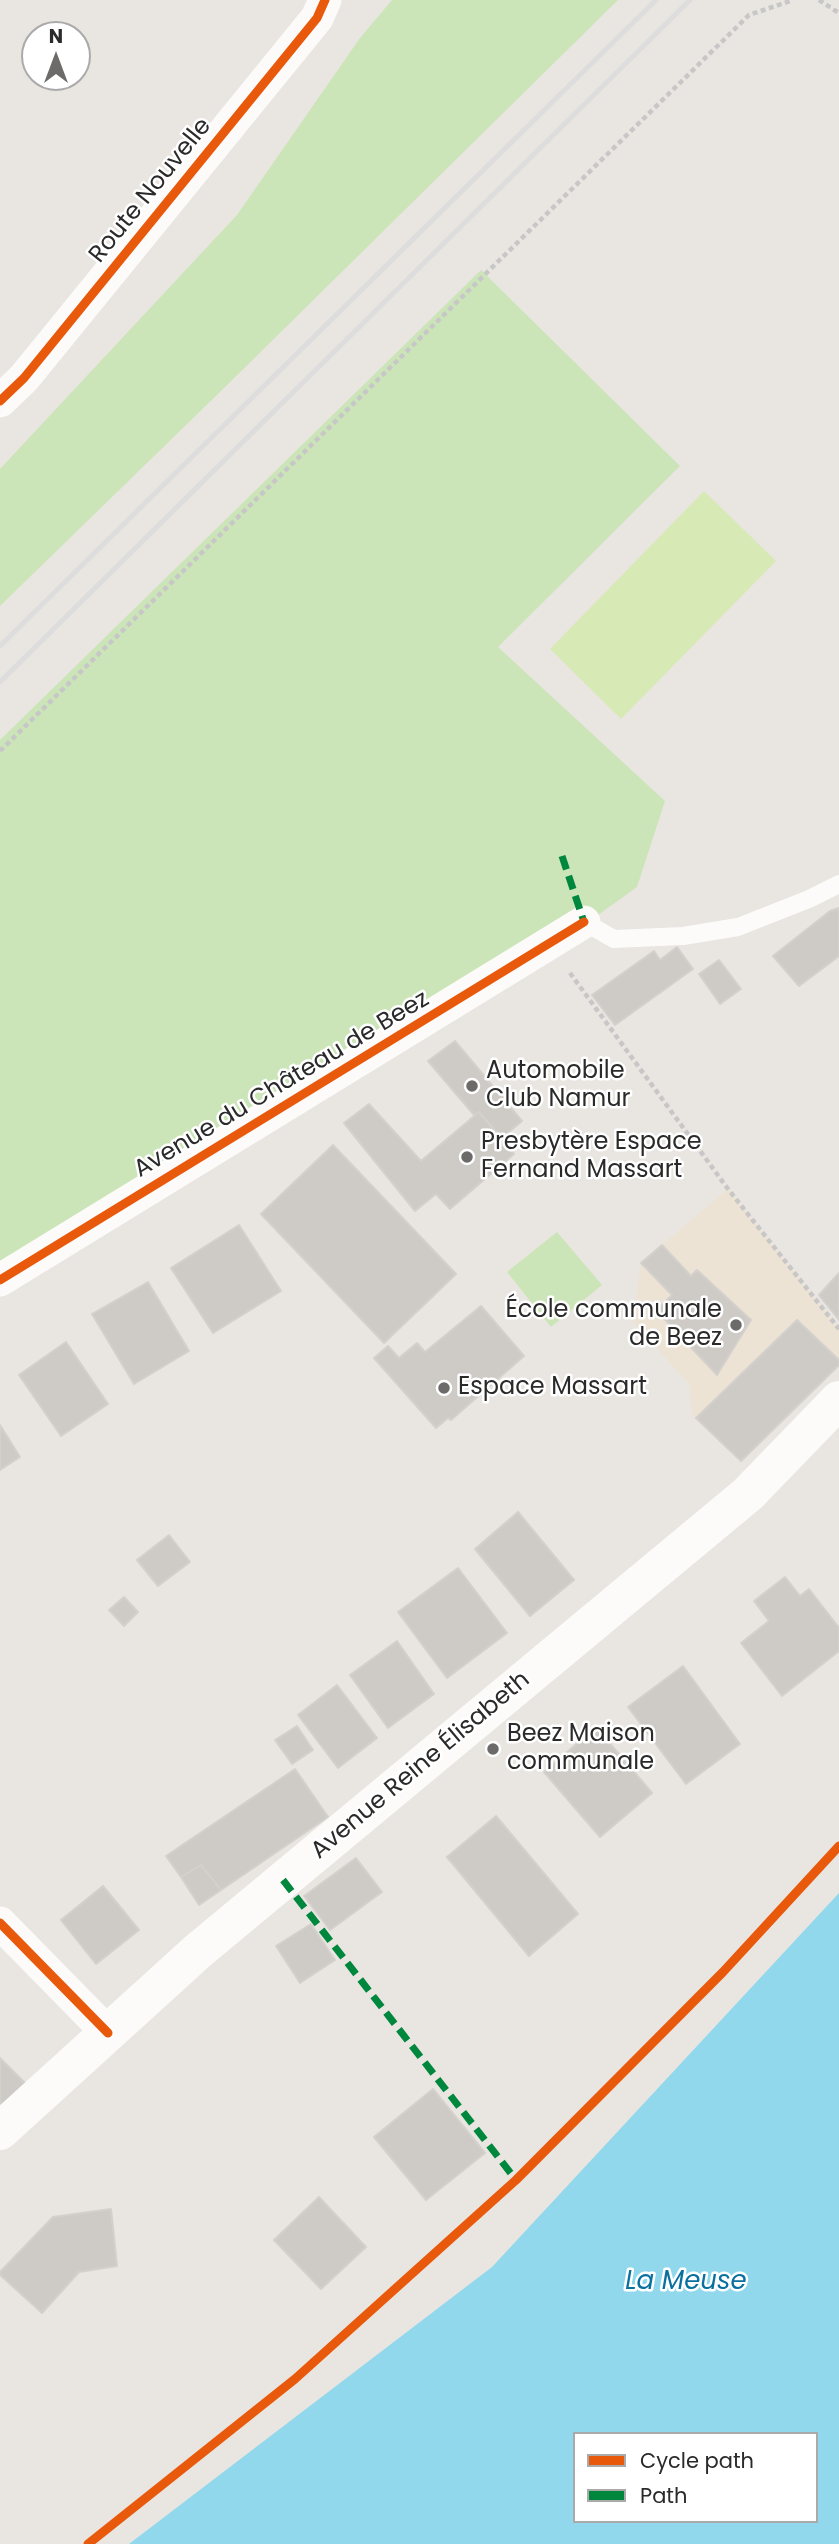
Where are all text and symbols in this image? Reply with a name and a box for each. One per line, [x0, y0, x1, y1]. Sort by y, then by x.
north arrow [21, 21, 91, 91]
text: N [49, 23, 63, 50]
street label: Route Nouvelle [84, 113, 218, 269]
street label: Avenue du Château de Beez [129, 985, 435, 1185]
place label: Automobile Club Namur [486, 1058, 631, 1114]
marker: Automobile Club Namur [464, 1078, 480, 1094]
place label: Presbytère Espace Fernand Massart [481, 1129, 702, 1185]
marker: Presbytère Espace Fernand Massart [459, 1149, 475, 1165]
place label: École communale de Beez [505, 1297, 722, 1353]
marker: École communale de Beez [728, 1317, 744, 1333]
place label: Espace Massart [458, 1374, 647, 1402]
marker: Espace Massart [436, 1380, 452, 1396]
street label: Avenue Reine Élisabeth [306, 1666, 536, 1866]
place label: Beez Maison communale [507, 1721, 655, 1777]
marker: Beez Maison communale [485, 1741, 501, 1757]
water label: La Meuse [625, 2266, 747, 2298]
legend [573, 2432, 818, 2523]
text: Cycle path [640, 2446, 754, 2475]
text: Path [640, 2481, 687, 2510]

